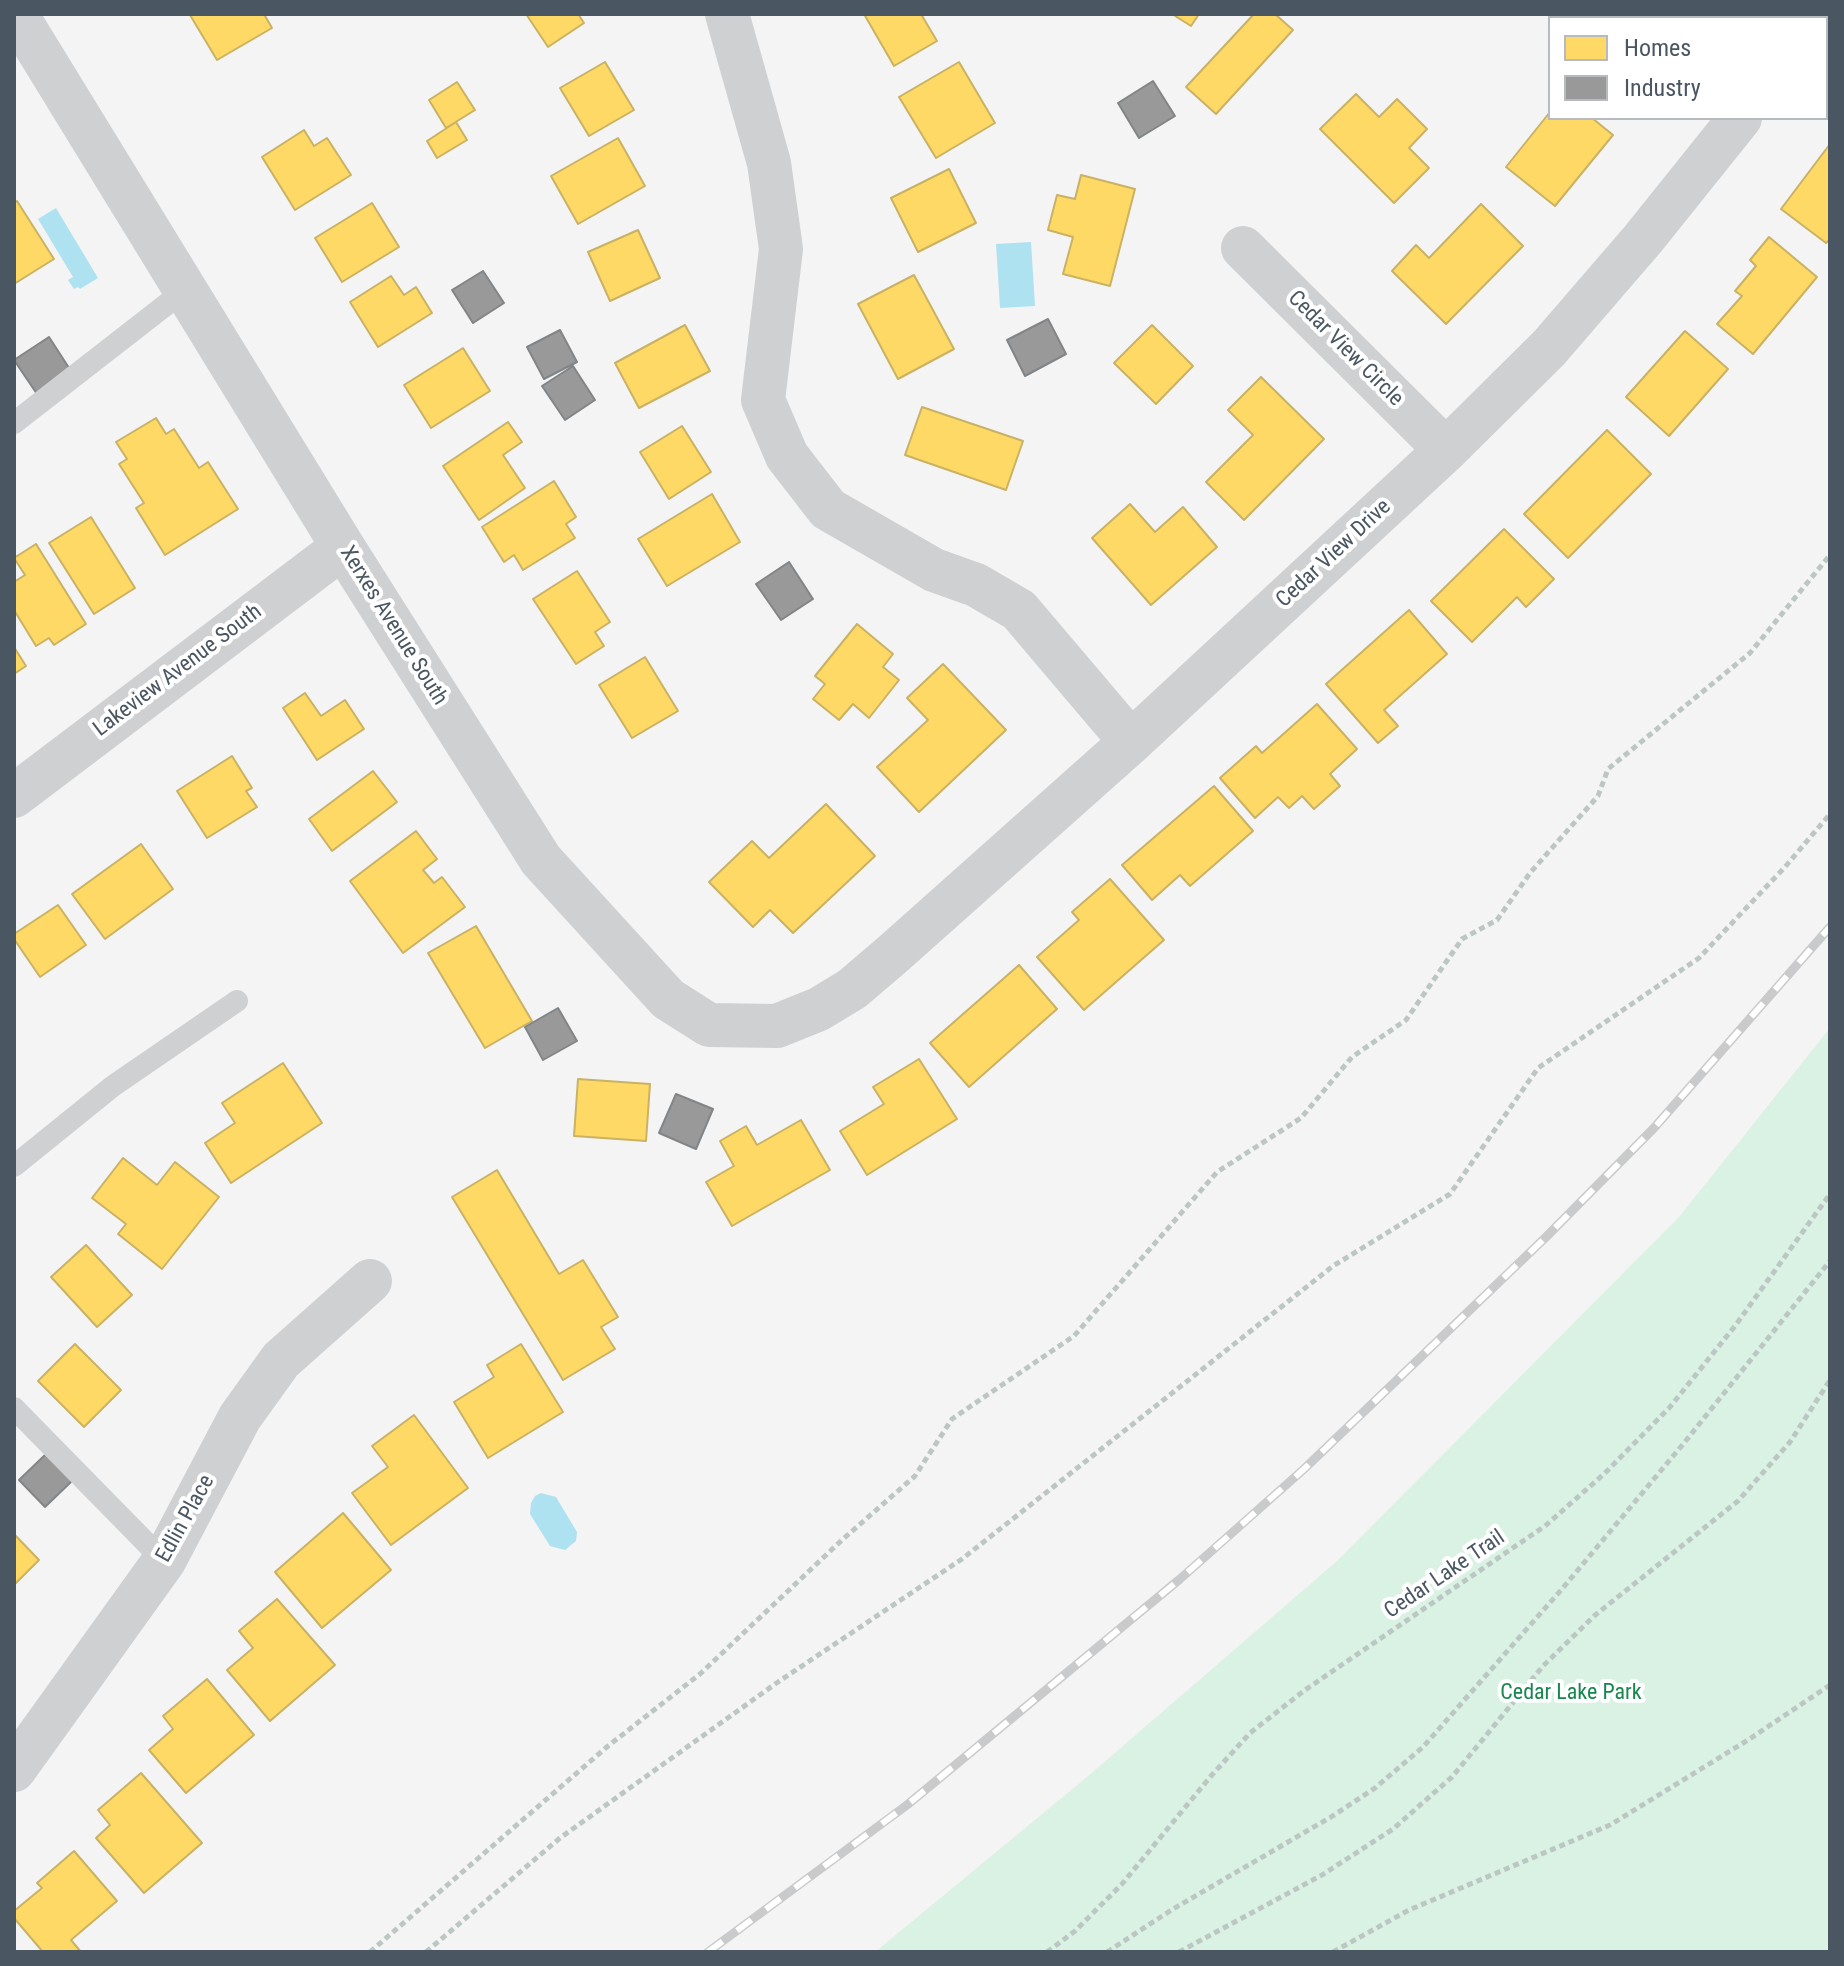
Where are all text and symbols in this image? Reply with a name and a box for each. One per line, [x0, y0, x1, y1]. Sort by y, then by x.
legend [1548, 16, 1828, 120]
text: Homes [1624, 34, 1691, 62]
text: Industry [1624, 74, 1701, 102]
street label: Cedar View Circle [1282, 286, 1408, 412]
street label: Cedar View Drive [1271, 494, 1397, 614]
street label: Xerxes Avenue South [334, 542, 452, 710]
street label: Lakeview Avenue South [89, 599, 267, 743]
street label: Edlin Place [151, 1471, 221, 1567]
street label: Cedar Lake Trail [1380, 1525, 1510, 1625]
park label: Cedar Lake Park [1500, 1680, 1642, 1706]

